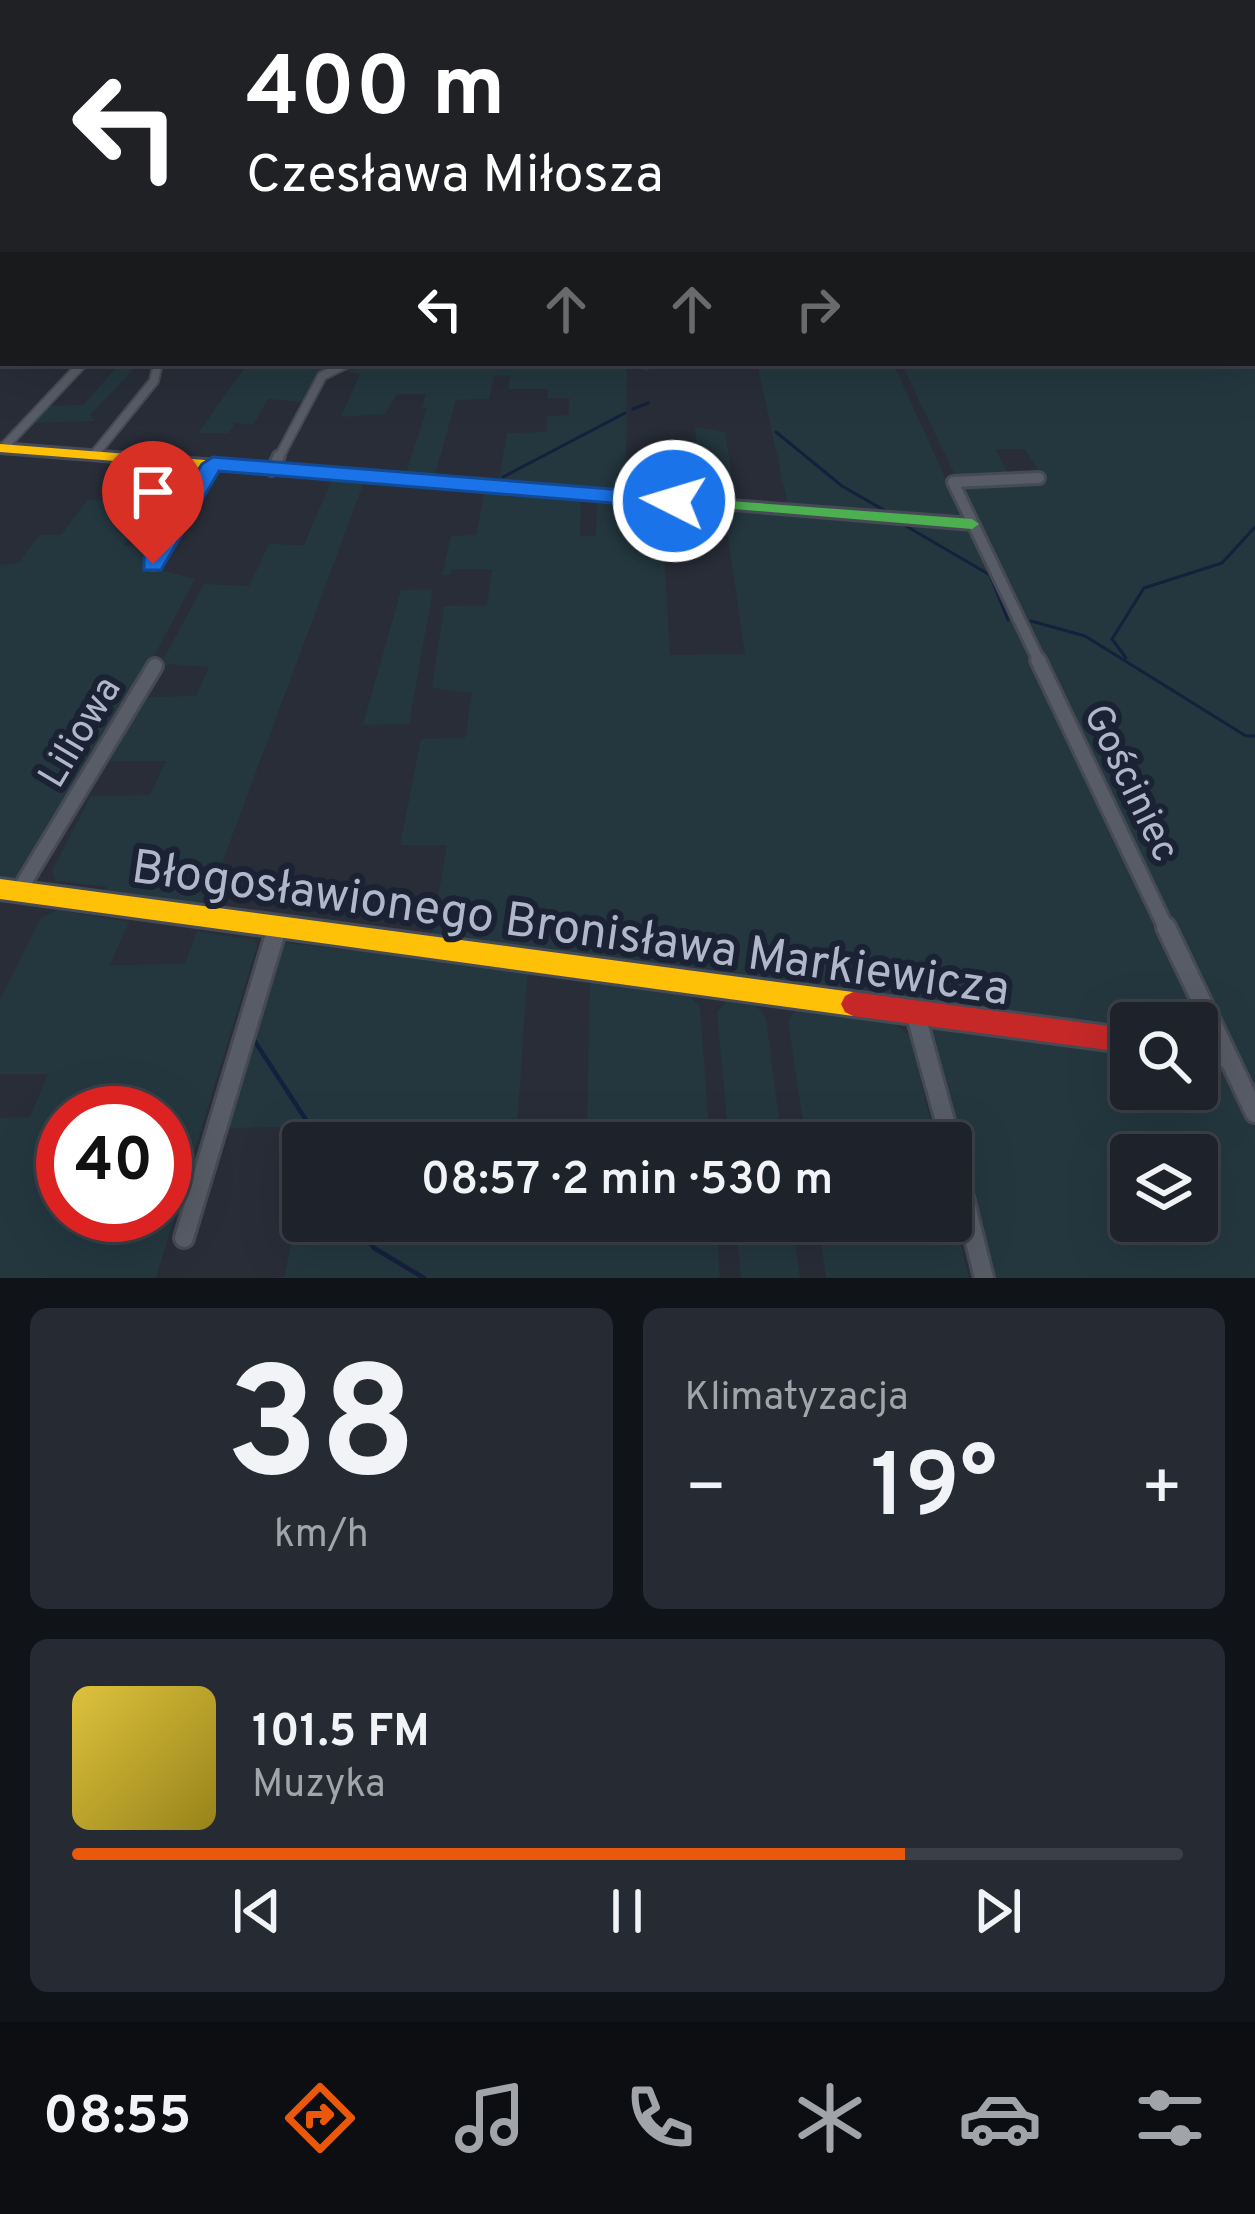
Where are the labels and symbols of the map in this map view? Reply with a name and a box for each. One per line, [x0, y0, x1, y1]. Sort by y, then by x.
position arrow [611, 438, 737, 564]
pin [102, 441, 204, 564]
street label: Liliowa [30, 669, 134, 798]
street label: Gościniec [1070, 697, 1188, 871]
street label: Błogosławionego Bronisława Markiewicza [127, 840, 1013, 1022]
speed limit sign: 40 [36, 1086, 192, 1242]

